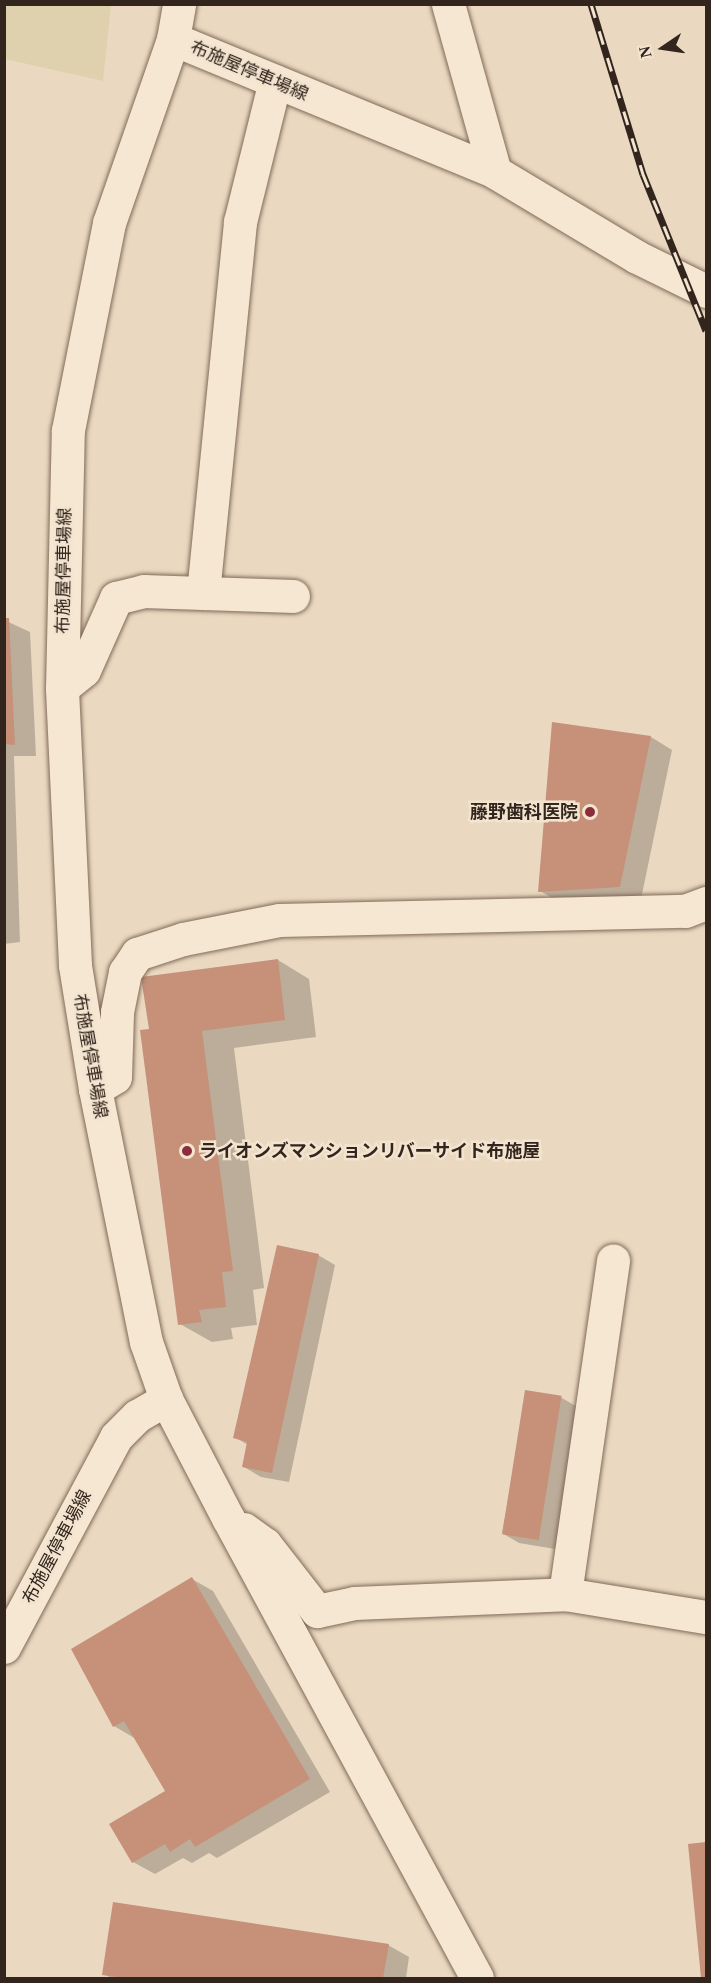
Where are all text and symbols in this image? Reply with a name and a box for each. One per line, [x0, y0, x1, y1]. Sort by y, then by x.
north arrow [633, 18, 693, 78]
street label: 布施屋停車場線 [187, 36, 311, 106]
text: N [635, 45, 655, 60]
street label: 布施屋停車場線 [52, 508, 76, 634]
place label: 藤野歯科医院 [470, 801, 578, 823]
marker: 藤野歯科医院 [583, 805, 597, 819]
street label: 布施屋停車場線 [68, 992, 112, 1120]
place label: ライオンズマンションリバーサイド布施屋 [199, 1140, 541, 1162]
marker: ライオンズマンションリバーサイド布施屋 [180, 1144, 194, 1158]
street label: 布施屋停車場線 [18, 1486, 96, 1608]

